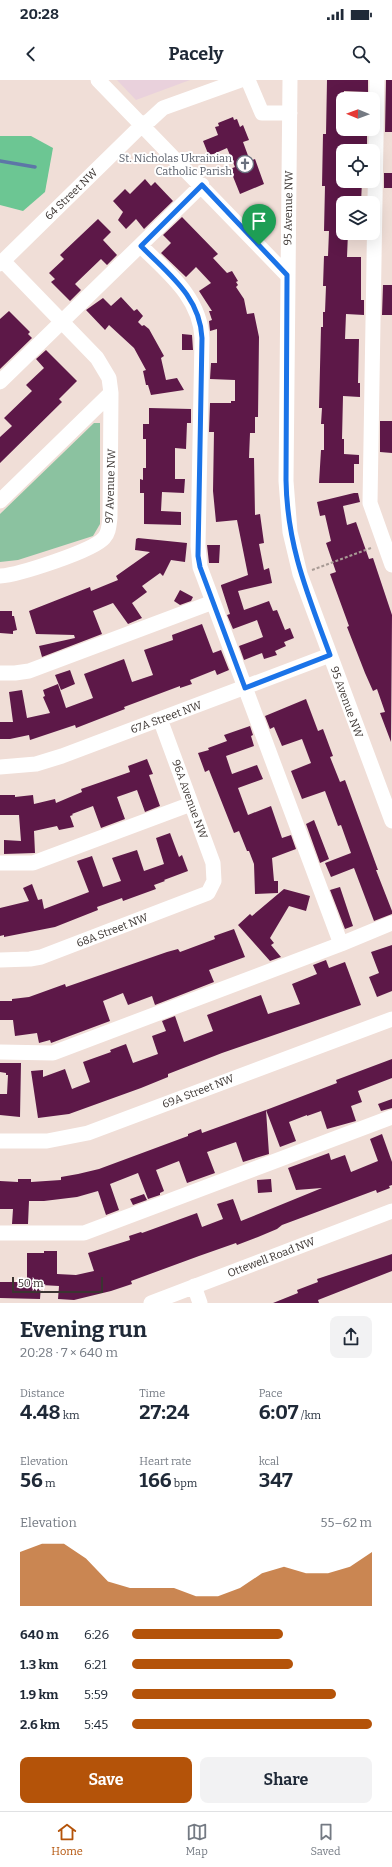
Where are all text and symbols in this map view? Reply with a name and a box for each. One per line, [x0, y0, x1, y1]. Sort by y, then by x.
text: 20:28 [20, 5, 59, 23]
icon: back [20, 43, 42, 65]
text: Pacely [169, 43, 223, 65]
icon: search [350, 43, 372, 65]
north arrow [336, 92, 380, 136]
map controls [336, 92, 380, 240]
button: locate [336, 144, 380, 188]
place label: St. Nicholas Ukrainian Catholic Parish [119, 152, 232, 178]
church icon: St. Nicholas Ukrainian Catholic Parish [235, 154, 255, 174]
street label: 64 Street NW [42, 166, 101, 223]
street label: 95 Avenue NW [281, 170, 296, 246]
button: layers [336, 196, 380, 240]
pin [242, 204, 276, 245]
icon: arrive [248, 210, 270, 232]
street label: 97 Avenue NW [103, 448, 118, 524]
street label: 95 Avenue NW [328, 665, 366, 740]
street label: 67A Street NW [129, 698, 204, 736]
street label: 96A Avenue NW [169, 758, 210, 841]
street label: 68A Street NW [75, 911, 150, 950]
street label: 69A Street NW [160, 1072, 237, 1111]
street label: Ottewell Road NW [226, 1235, 317, 1280]
scale bar [12, 1275, 103, 1294]
text: 50 m [18, 1277, 44, 1290]
text: Evening run [20, 1316, 147, 1343]
button: share [330, 1316, 372, 1358]
text: 20:28 · 7 × 640 m [20, 1345, 118, 1360]
text: Distance [20, 1387, 65, 1400]
text: Time [139, 1387, 165, 1400]
text: Pace [259, 1387, 282, 1400]
text: 4.48 [20, 1400, 61, 1424]
text: 27:24 [139, 1400, 189, 1424]
text: 6:07 [259, 1400, 299, 1424]
text: km [61, 1409, 79, 1422]
text: /km [299, 1409, 321, 1422]
text: Elevation [20, 1455, 68, 1468]
text: Heart rate [139, 1455, 191, 1468]
text: kcal [259, 1455, 279, 1468]
text: 56 [20, 1468, 43, 1492]
text: 166 [139, 1468, 172, 1492]
text: 347 [259, 1468, 293, 1492]
text: m [43, 1477, 55, 1490]
text: bpm [172, 1477, 197, 1490]
text: Elevation [20, 1515, 77, 1530]
text: 55–62 m [321, 1515, 372, 1530]
text: 640 m [20, 1627, 59, 1642]
text: 6:26 [84, 1627, 109, 1642]
text: 1.3 km [20, 1657, 59, 1672]
text: 6:21 [84, 1657, 107, 1672]
text: 1.9 km [20, 1687, 58, 1702]
text: 5:59 [84, 1687, 108, 1702]
text: 2.6 km [20, 1717, 60, 1732]
text: 5:45 [84, 1717, 108, 1732]
button: Save [20, 1757, 192, 1803]
button: Share [200, 1757, 372, 1803]
tab: Home [51, 1821, 83, 1858]
tab: Map [186, 1821, 208, 1858]
tab: Saved [310, 1821, 341, 1858]

